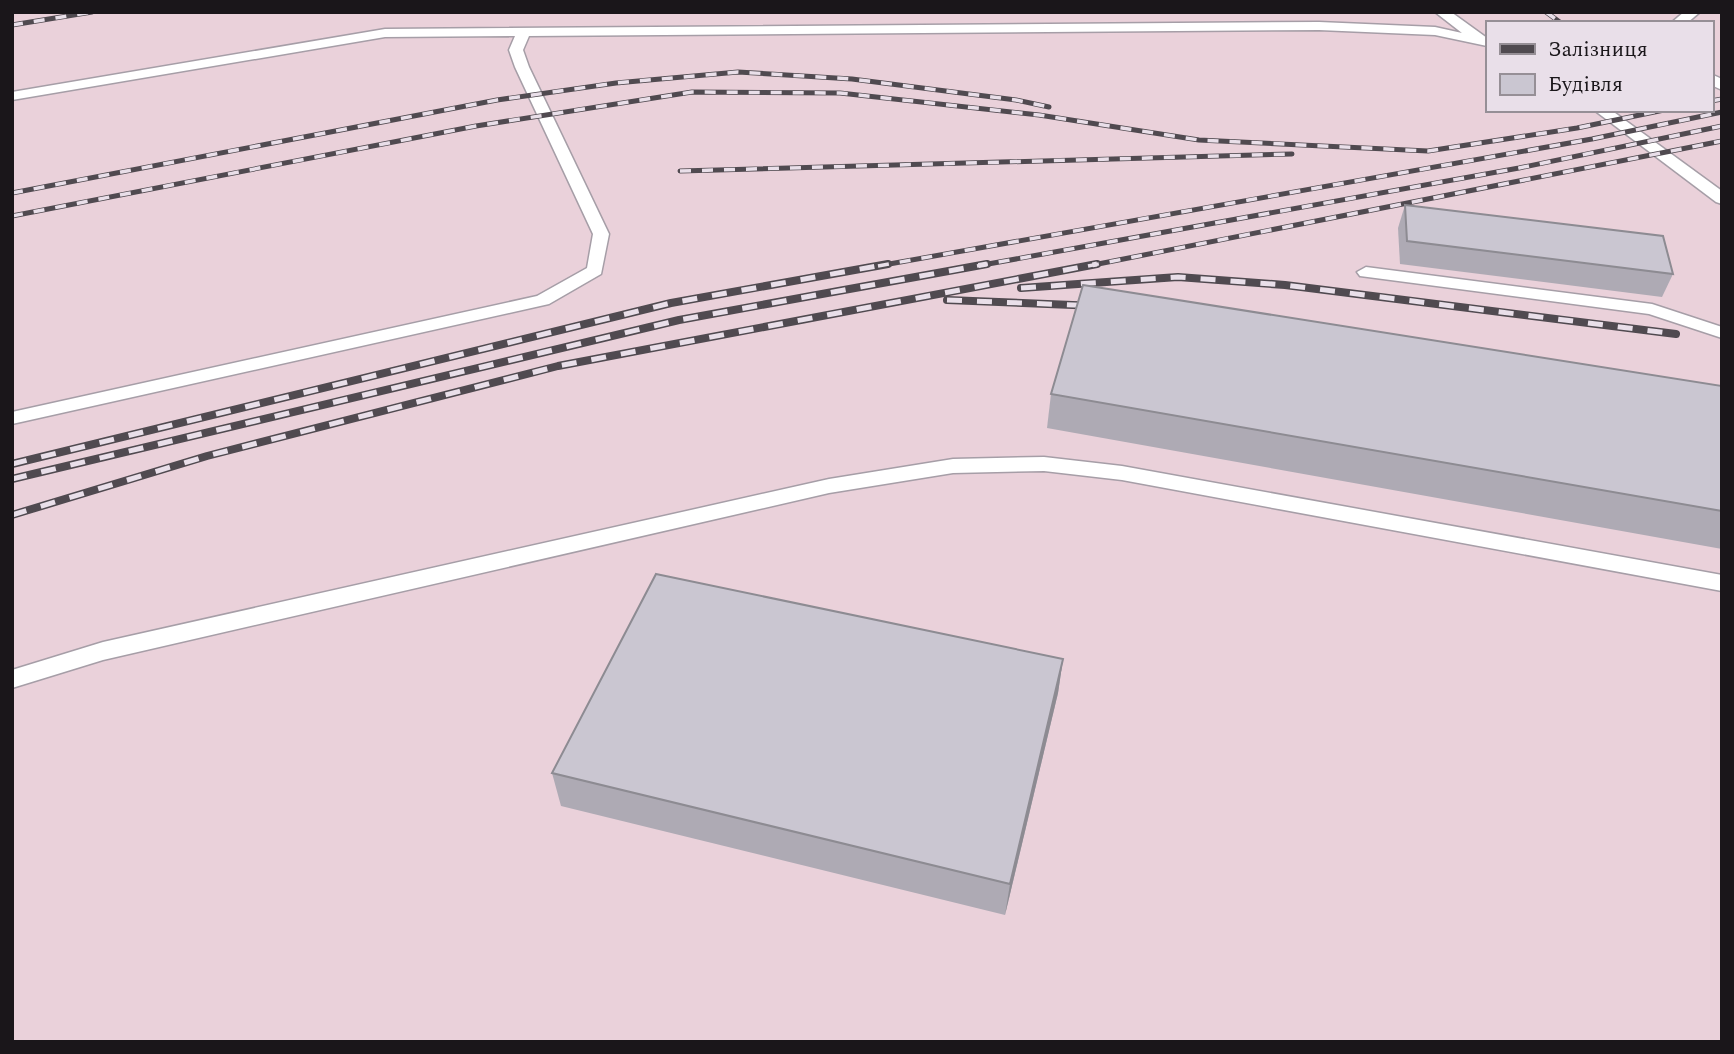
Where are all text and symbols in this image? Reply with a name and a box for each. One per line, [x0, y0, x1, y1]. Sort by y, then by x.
legend [1486, 21, 1713, 112]
text: Залізниця [1548, 34, 1648, 66]
text: Будівля [1548, 69, 1623, 101]

